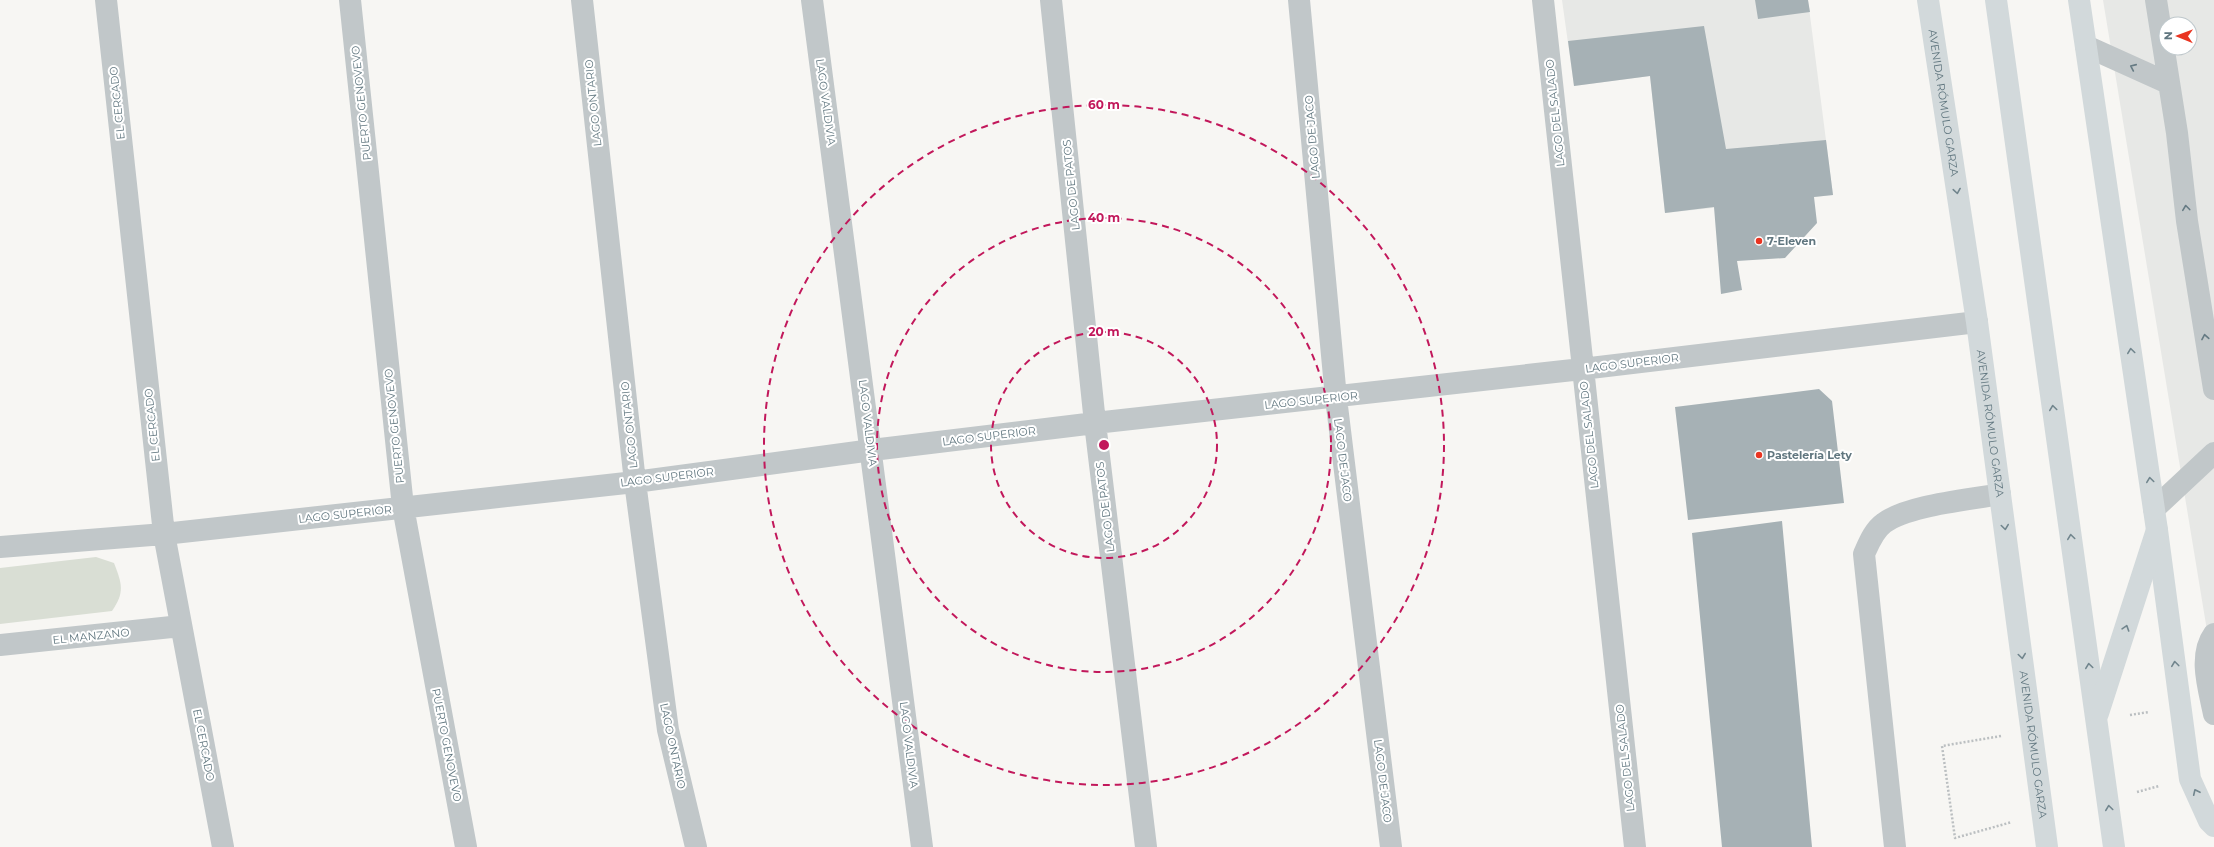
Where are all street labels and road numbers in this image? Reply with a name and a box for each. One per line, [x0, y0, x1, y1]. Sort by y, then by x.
street label: AVENIDA RÓMULO GARZA [1926, 28, 1962, 177]
street label: PUERTO GENOVEVO [348, 45, 374, 161]
street label: LAGO VALDIVIA [813, 58, 839, 146]
street label: LAGO ONTARIO [581, 59, 605, 147]
street label: LAGO DEL SALADO [1542, 59, 1568, 167]
street label: EL CERCADO [106, 66, 128, 140]
street label: LAGO DE JACO [1301, 95, 1323, 179]
street label: LAGO DE PATOS [1059, 139, 1083, 231]
street label: AVENIDA RÓMULO GARZA [1974, 349, 2007, 498]
street label: LAGO SUPERIOR [1585, 350, 1680, 376]
street label: PUERTO GENOVEVO [381, 368, 407, 484]
street label: LAGO VALDIVIA [856, 379, 880, 467]
street label: LAGO ONTARIO [617, 381, 641, 469]
street label: LAGO DEL SALADO [1576, 381, 1602, 489]
street label: EL CERCADO [141, 388, 163, 462]
street label: LAGO SUPERIOR [1264, 388, 1358, 412]
street label: LAGO DE JACO [1331, 417, 1355, 503]
street label: LAGO SUPERIOR [942, 423, 1037, 449]
street label: LAGO DE PATOS [1092, 461, 1118, 553]
street label: LAGO SUPERIOR [620, 464, 715, 490]
street label: LAGO SUPERIOR [298, 502, 392, 526]
street label: EL MANZANO [52, 625, 130, 647]
street label: AVENIDA RÓMULO GARZA [2017, 670, 2050, 819]
street label: PUERTO GENOVEVO [429, 687, 465, 803]
street label: LAGO VALDIVIA [897, 701, 921, 789]
street label: LAGO ONTARIO [657, 702, 689, 790]
street label: LAGO DEL SALADO [1612, 704, 1638, 812]
street label: EL CERCADO [190, 708, 218, 782]
street label: LAGO DE JACO [1371, 738, 1395, 824]

